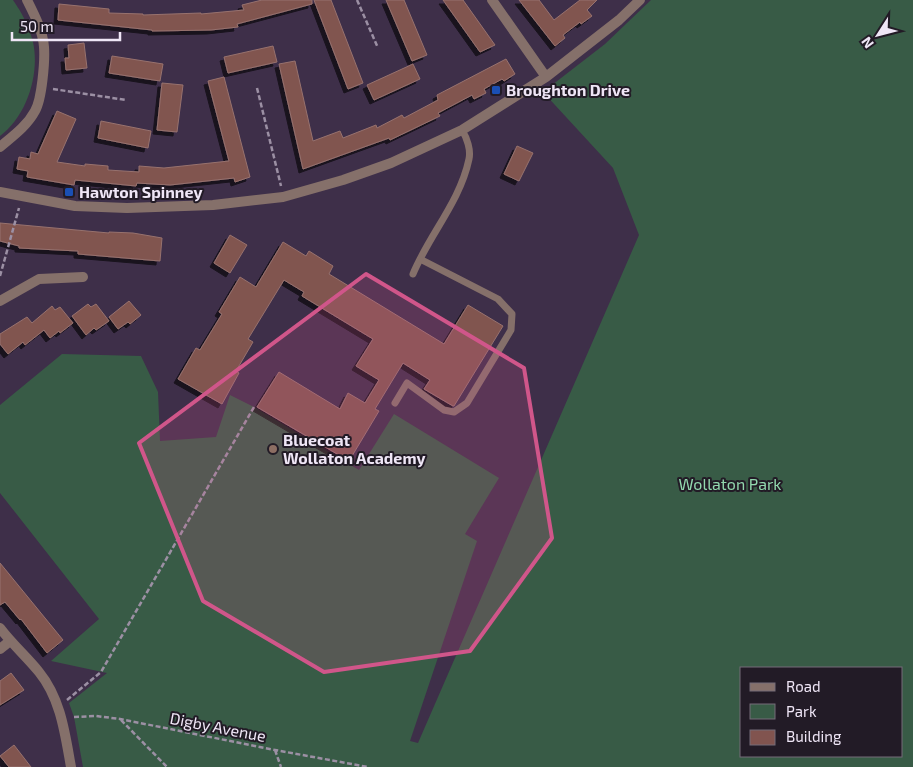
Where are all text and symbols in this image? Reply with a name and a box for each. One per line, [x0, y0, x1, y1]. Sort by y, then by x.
scale bar [12, 10, 120, 42]
north arrow [853, 10, 903, 60]
text: 50 m [20, 17, 54, 35]
text: N [857, 34, 877, 52]
place label: Broughton Drive [506, 80, 630, 99]
marker: Broughton Drive [490, 84, 502, 96]
place label: Hawton Spinney [79, 182, 202, 202]
marker: Hawton Spinney [63, 186, 75, 198]
place label: Bluecoat Wollaton Academy [283, 430, 426, 468]
marker: Bluecoat Wollaton Academy [267, 443, 279, 455]
park label: Wollaton Park [678, 474, 782, 493]
legend [740, 667, 903, 757]
text: Road [786, 677, 821, 695]
text: Park [786, 702, 817, 720]
street label: Digby Avenue [168, 708, 268, 745]
text: Building [786, 727, 842, 745]

